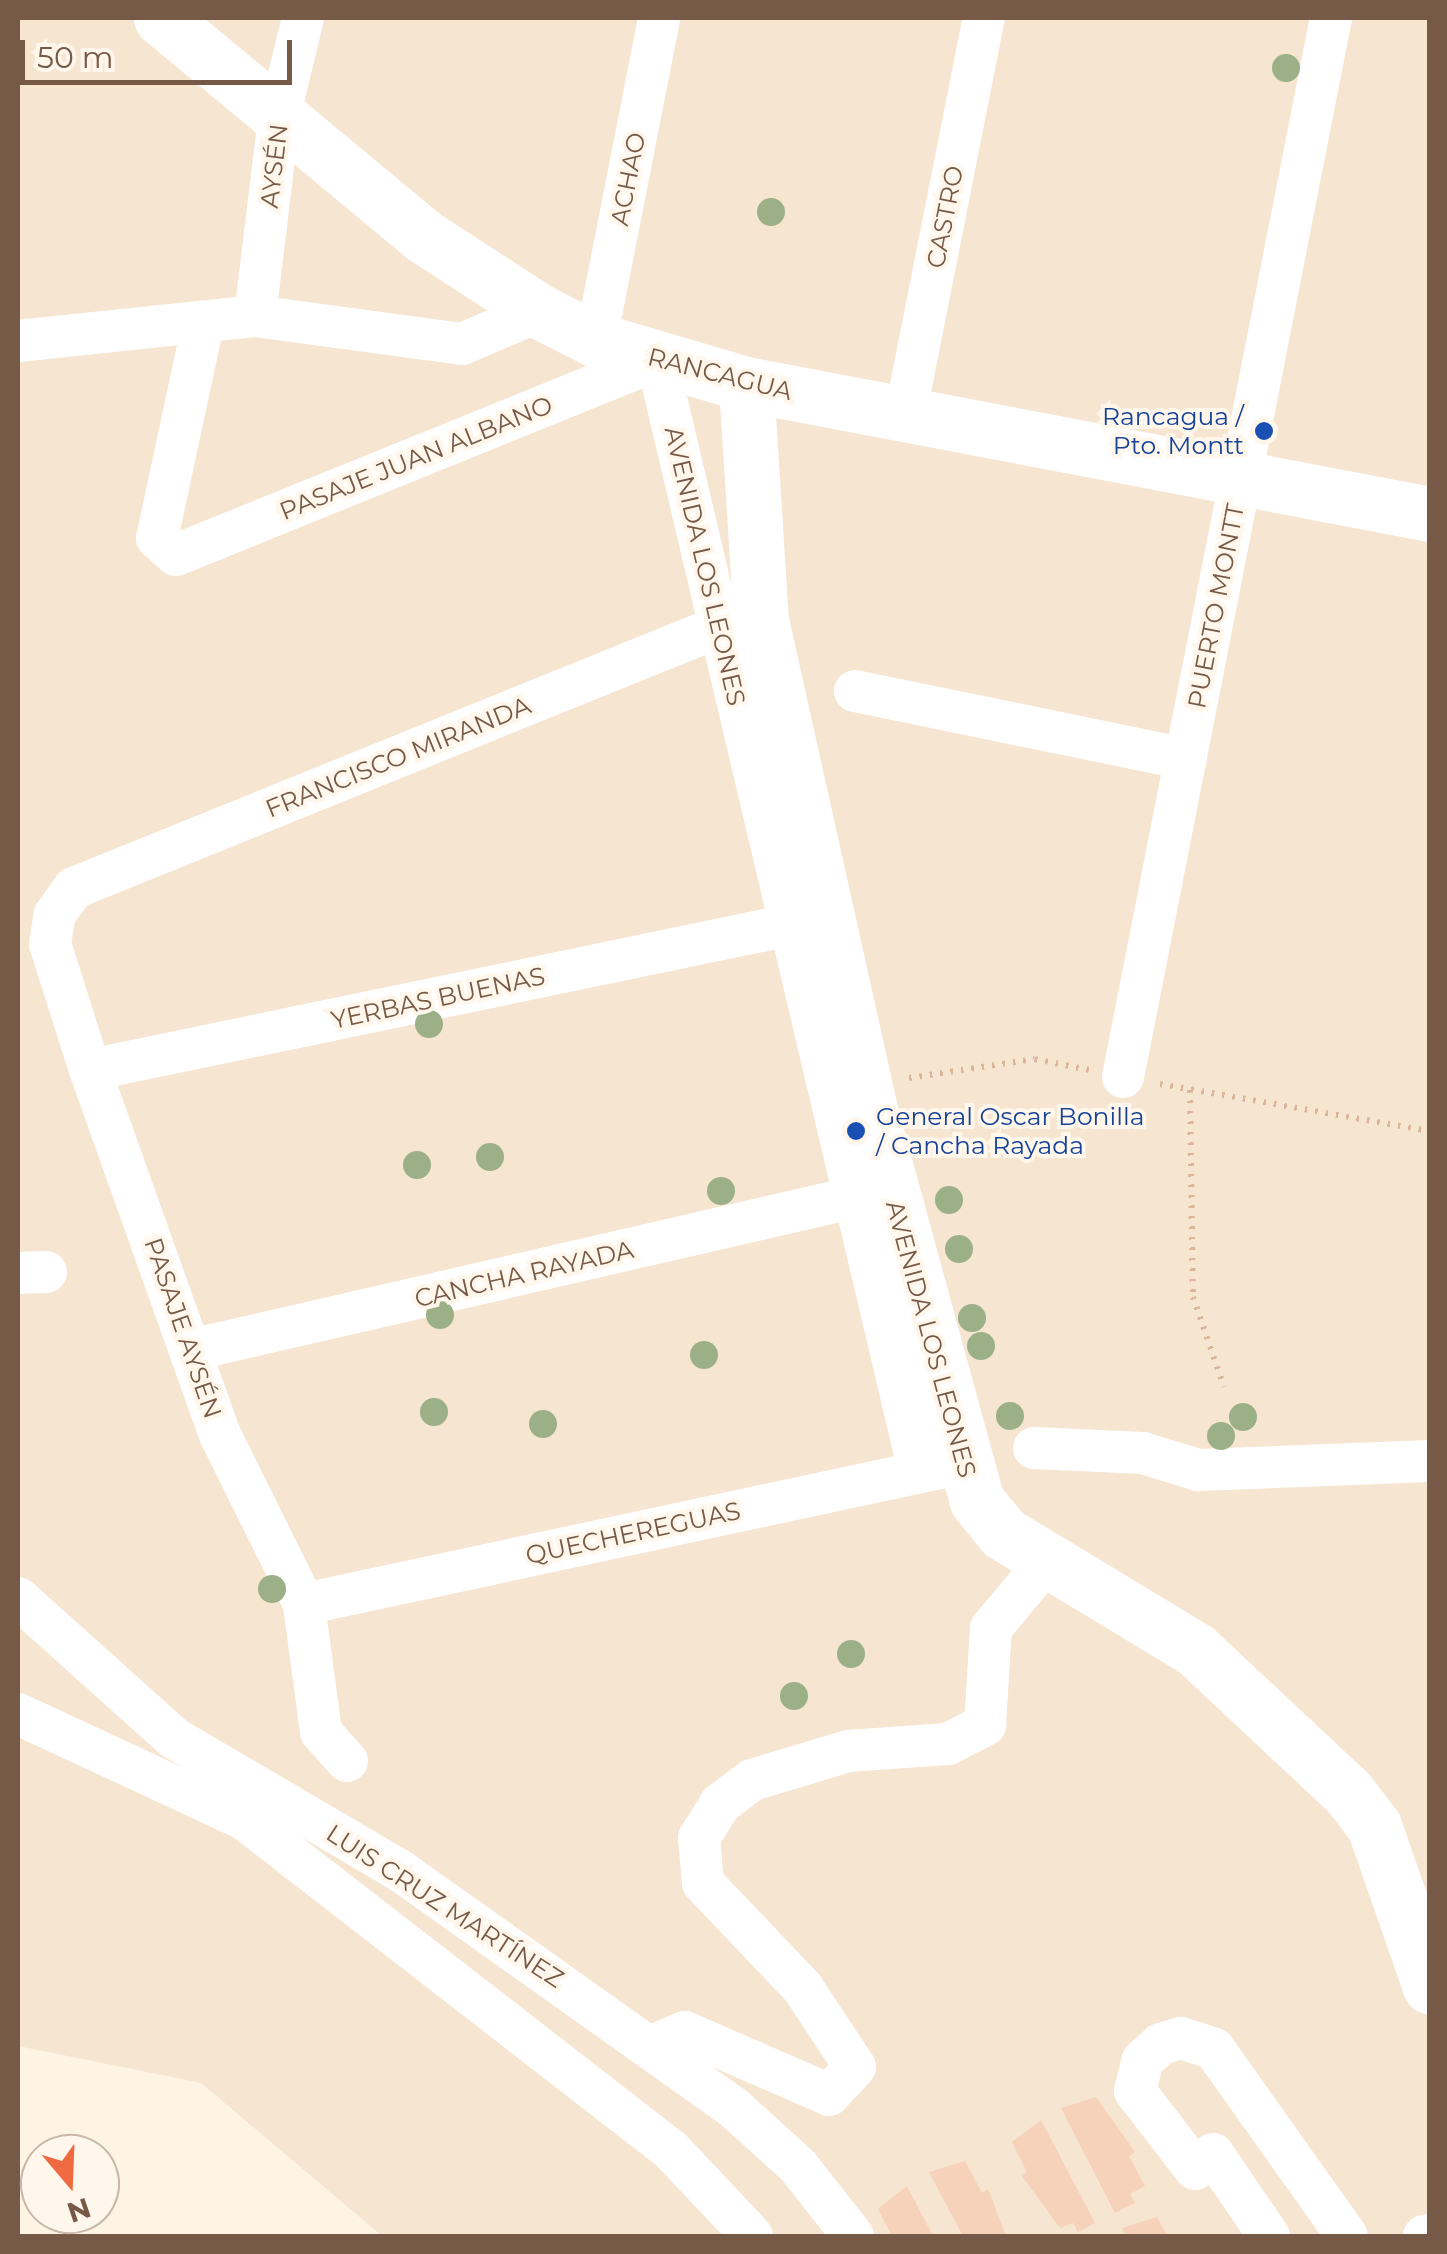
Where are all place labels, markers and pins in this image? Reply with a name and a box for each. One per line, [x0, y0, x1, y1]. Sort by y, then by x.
place label: Rancagua / Pto. Montt [1102, 402, 1244, 461]
marker: Rancagua / Pto. Montt [1253, 420, 1275, 442]
place label: General Oscar Bonilla / Cancha Rayada [876, 1102, 1144, 1161]
marker: General Oscar Bonilla / Cancha Rayada [845, 1120, 867, 1142]

